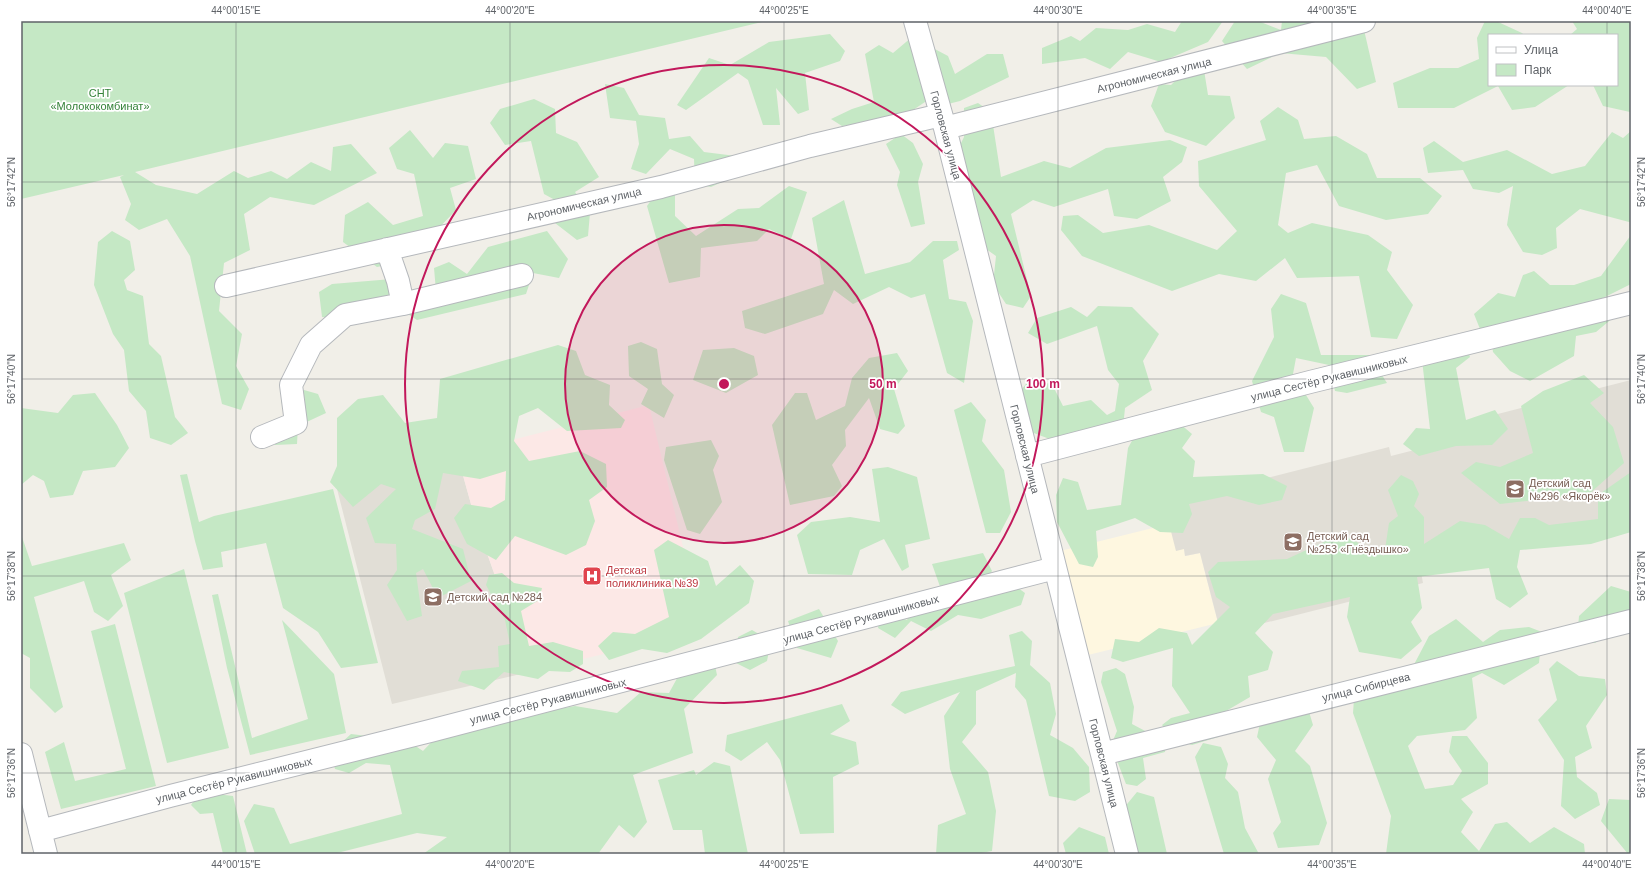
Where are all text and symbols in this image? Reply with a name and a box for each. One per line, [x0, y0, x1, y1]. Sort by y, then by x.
text: 44°00'15"E [211, 5, 261, 16]
text: 44°00'20"E [485, 5, 535, 16]
text: 44°00'25"E [759, 5, 809, 16]
text: 44°00'30"E [1033, 5, 1083, 16]
text: 44°00'35"E [1307, 5, 1357, 16]
text: 44°00'40"E [1582, 5, 1632, 16]
legend [1488, 34, 1618, 86]
text: Улица [1524, 43, 1558, 57]
street label: Агрономическая улица [1096, 55, 1213, 95]
text: Парк [1524, 63, 1552, 77]
park label: СНТ «Молококомбинат» [50, 87, 150, 112]
street label: Горловская улица [928, 89, 964, 182]
text: 56°17'42"N [6, 157, 17, 207]
text: 56°17'42"N [1636, 157, 1647, 207]
street label: Агрономическая улица [526, 185, 643, 223]
street label: улица Сестёр Рукавишниковых [1250, 353, 1409, 403]
text: 56°17'40"N [6, 354, 17, 404]
text: 56°17'40"N [1636, 354, 1647, 404]
centre of rings [717, 377, 731, 391]
text: 50 m [869, 377, 897, 391]
text: 100 m [1026, 377, 1060, 391]
street label: Горловская улица [1008, 403, 1042, 496]
place label: Детский сад №296 «Якорёк» [1529, 477, 1611, 502]
school or university icon: Детский сад №296 «Якорёк» [1504, 478, 1526, 500]
place label: Детский сад №253 «Гнёздышко» [1307, 530, 1409, 555]
school or university icon: Детский сад №253 «Гнёздышко» [1282, 531, 1304, 553]
text: 56°17'38"N [6, 551, 17, 601]
text: 56°17'38"N [1636, 551, 1647, 601]
place label: Детская поликлиника №39 [606, 564, 698, 589]
hospital icon: Детская поликлиника №39 [581, 565, 603, 587]
school or university icon: Детский сад №284 [422, 586, 444, 608]
place label: Детский сад №284 [447, 591, 542, 603]
street label: улица Сестёр Рукавишниковых [782, 592, 941, 646]
street label: улица Сибирцева [1321, 670, 1412, 704]
street label: улица Сестёр Рукавишниковых [469, 676, 628, 726]
street label: Горловская улица [1087, 717, 1121, 810]
text: 56°17'36"N [6, 748, 17, 798]
text: 56°17'36"N [1636, 748, 1647, 798]
street label: улица Сестёр Рукавишниковых [155, 755, 314, 805]
text: 44°00'15"E [211, 859, 261, 870]
text: 44°00'20"E [485, 859, 535, 870]
text: 44°00'25"E [759, 859, 809, 870]
text: 44°00'30"E [1033, 859, 1083, 870]
text: 44°00'35"E [1307, 859, 1357, 870]
text: 44°00'40"E [1582, 859, 1632, 870]

